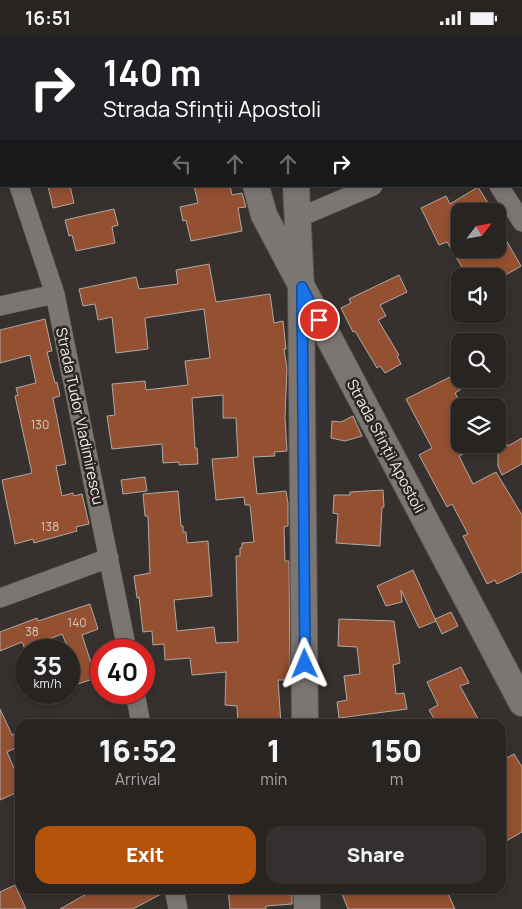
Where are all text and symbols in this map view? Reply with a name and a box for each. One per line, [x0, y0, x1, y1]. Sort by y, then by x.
text: 16:51 [25, 5, 71, 31]
text: 140 m [103, 49, 201, 97]
icon: right [20, 55, 85, 120]
text: Strada Sfinții Apostoli [103, 94, 321, 124]
icon: left [168, 150, 196, 178]
icon: ahead [221, 150, 249, 178]
icon: ahead [274, 150, 302, 178]
icon: right [327, 150, 355, 178]
north arrow [451, 203, 506, 257]
map controls [451, 203, 506, 453]
button: sound [451, 268, 506, 323]
pin [298, 299, 340, 341]
icon: arrive [305, 306, 333, 334]
street label: Strada Tudor Vladimirescu [51, 326, 109, 506]
button: search [451, 333, 506, 388]
street label: Strada Sfinții Apostoli [342, 375, 430, 517]
button: layers [451, 398, 506, 453]
house number: 130 [31, 416, 49, 433]
house number: 138 [41, 518, 59, 535]
house number: 140 [67, 614, 87, 631]
house number: 38 [25, 623, 39, 640]
position arrow [278, 637, 330, 689]
speed limit sign: 40 [90, 639, 155, 704]
text: 35 [33, 648, 62, 683]
text: km/h [34, 675, 61, 692]
text: 16:52 [99, 730, 177, 771]
text: 1 [267, 730, 281, 771]
text: 150 [371, 730, 422, 771]
text: Arrival [115, 768, 161, 790]
text: min [260, 768, 287, 790]
text: m [390, 768, 403, 790]
button: Exit [35, 826, 256, 884]
button: Share [266, 826, 486, 884]

